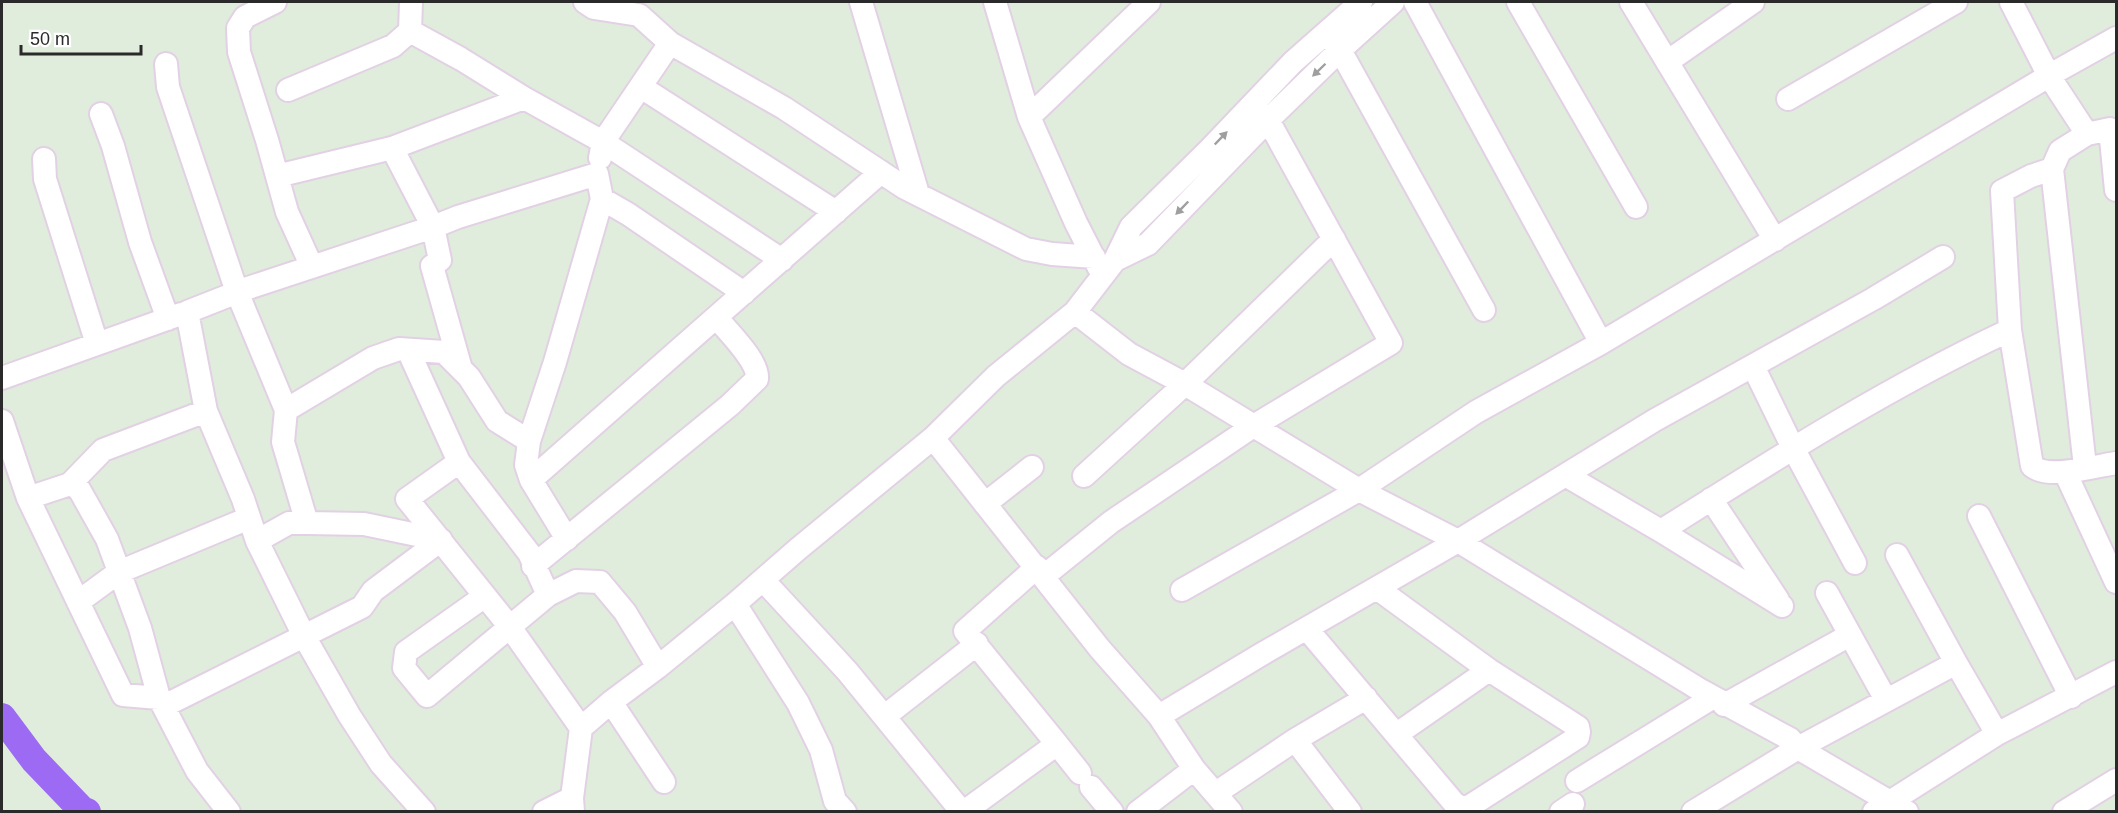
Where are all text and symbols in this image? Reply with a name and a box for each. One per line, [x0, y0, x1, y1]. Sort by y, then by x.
scale bar [21, 18, 141, 56]
text: 50 m [30, 29, 70, 49]
one-way arrow [1313, 62, 1327, 76]
one-way arrow [1214, 130, 1228, 145]
one-way arrow [1176, 201, 1190, 215]

